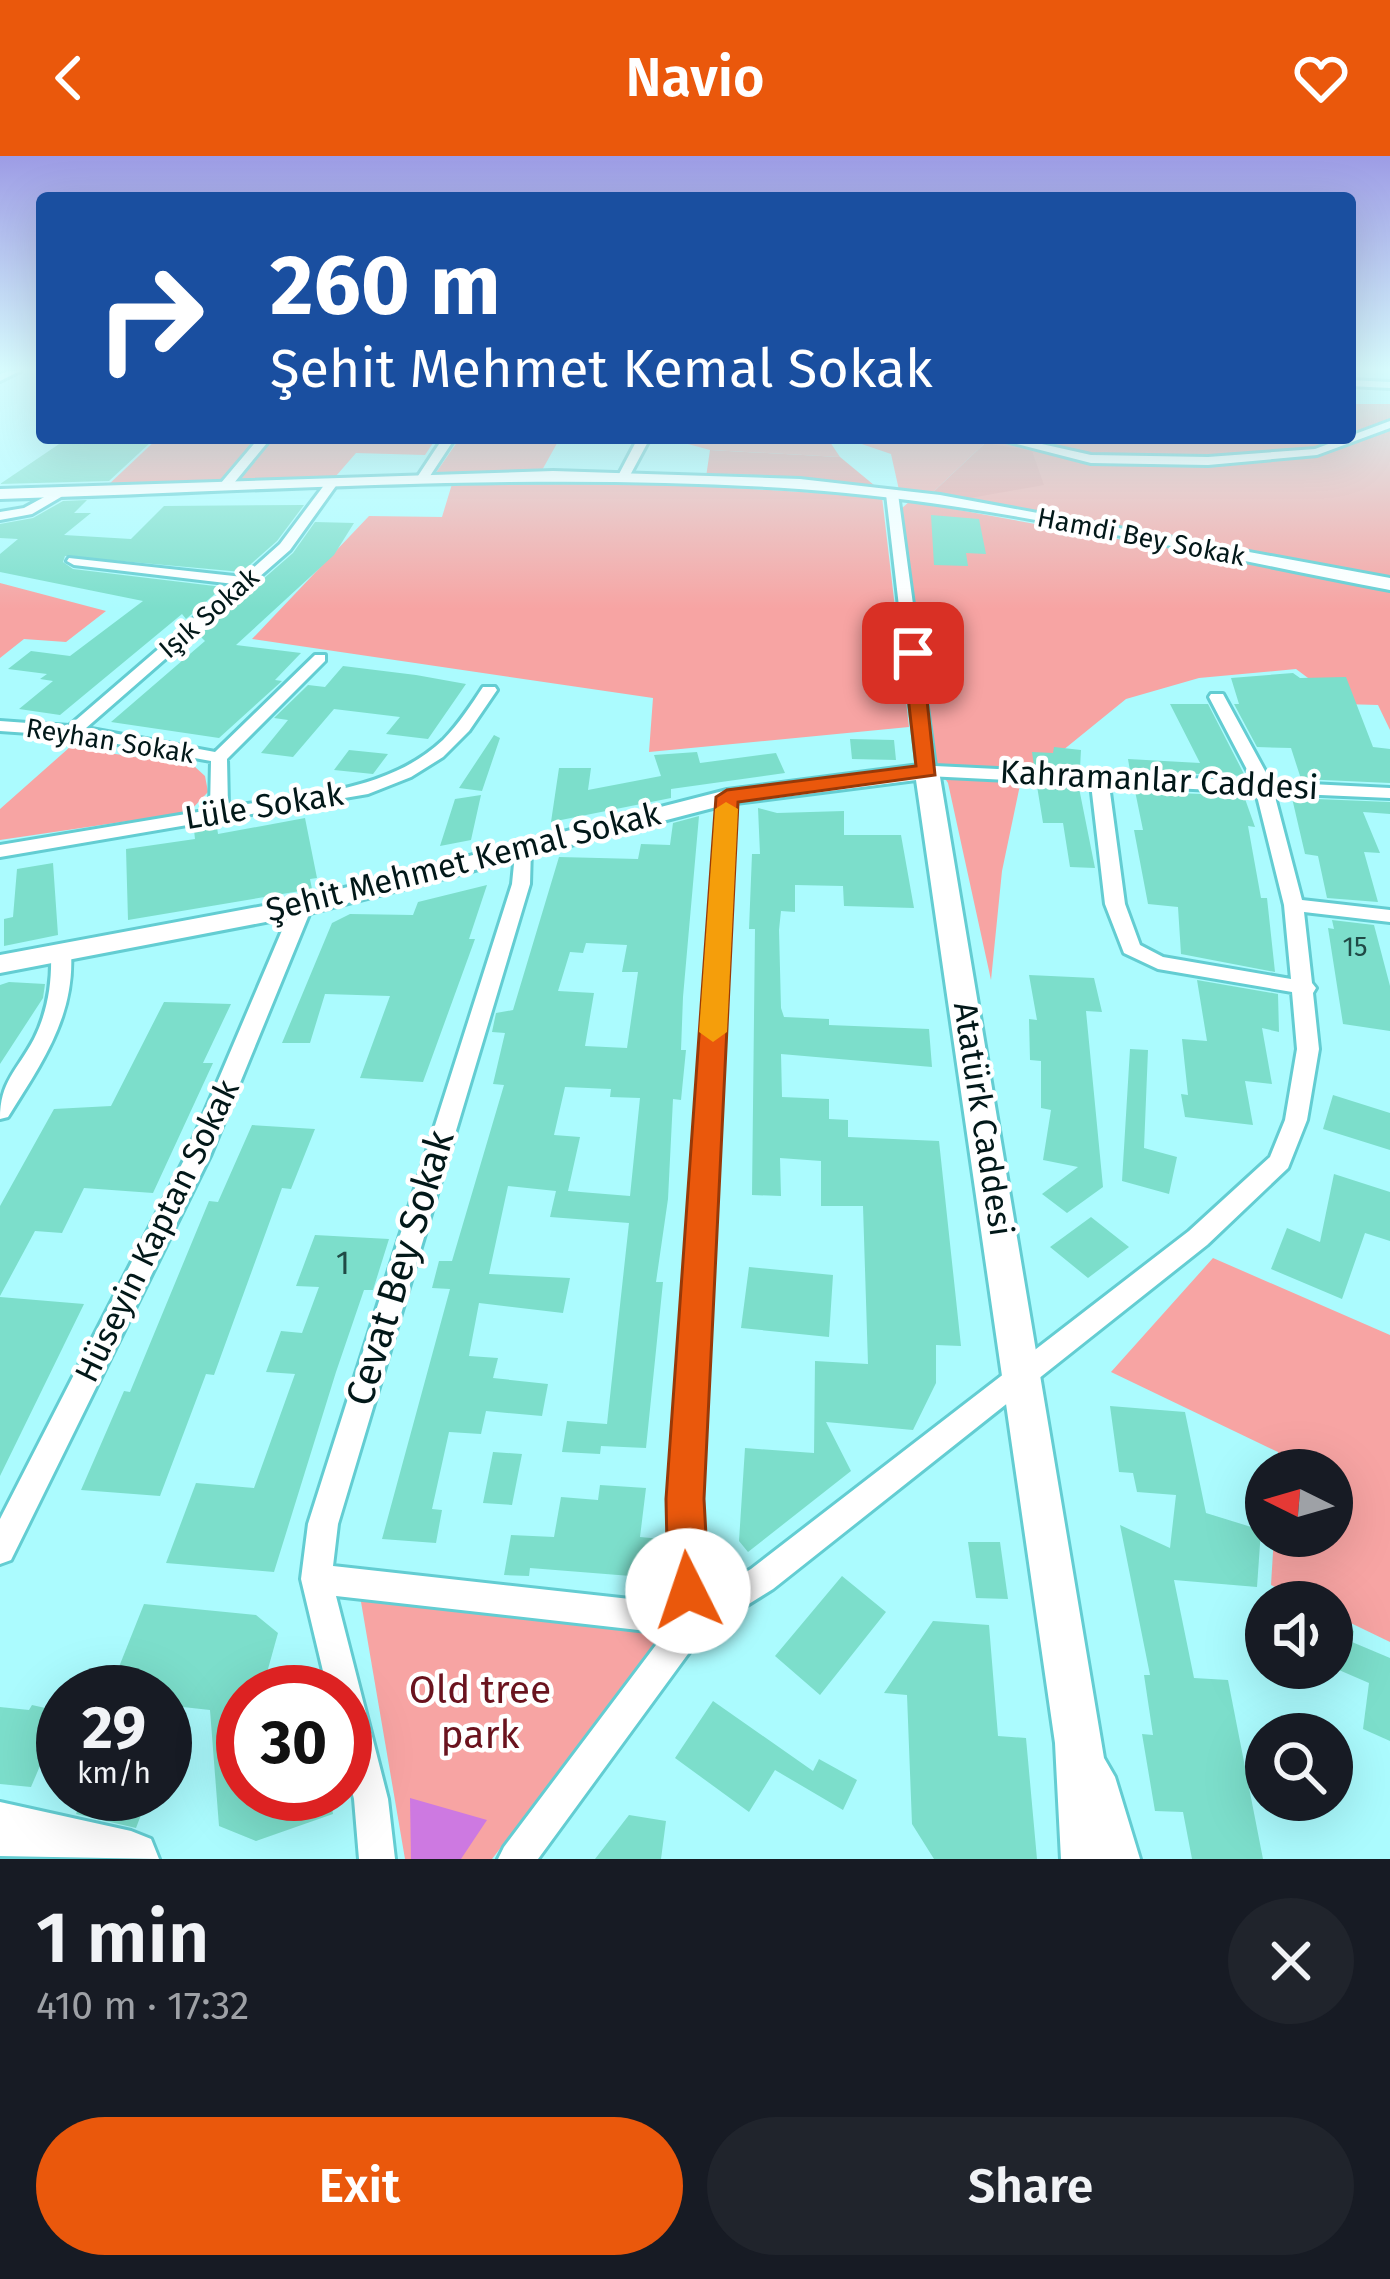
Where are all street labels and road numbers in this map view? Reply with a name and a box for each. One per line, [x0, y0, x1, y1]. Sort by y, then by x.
street label: Hamdi Bey Sokak [1034, 501, 1248, 573]
street label: Işık Sokak [153, 561, 266, 665]
street label: Reyhan Sokak [24, 712, 196, 770]
street label: Kahramanlar Caddesi [999, 752, 1319, 808]
street label: Lüle Sokak [182, 774, 346, 838]
street label: Şehit Mehmet Kemal Sokak [262, 794, 664, 930]
street label: Atatürk Caddesi [945, 999, 1021, 1239]
street label: Hüseyin Kaptan Sokak [66, 1073, 248, 1389]
street label: Cevat Bey Sokak [336, 1125, 464, 1411]

